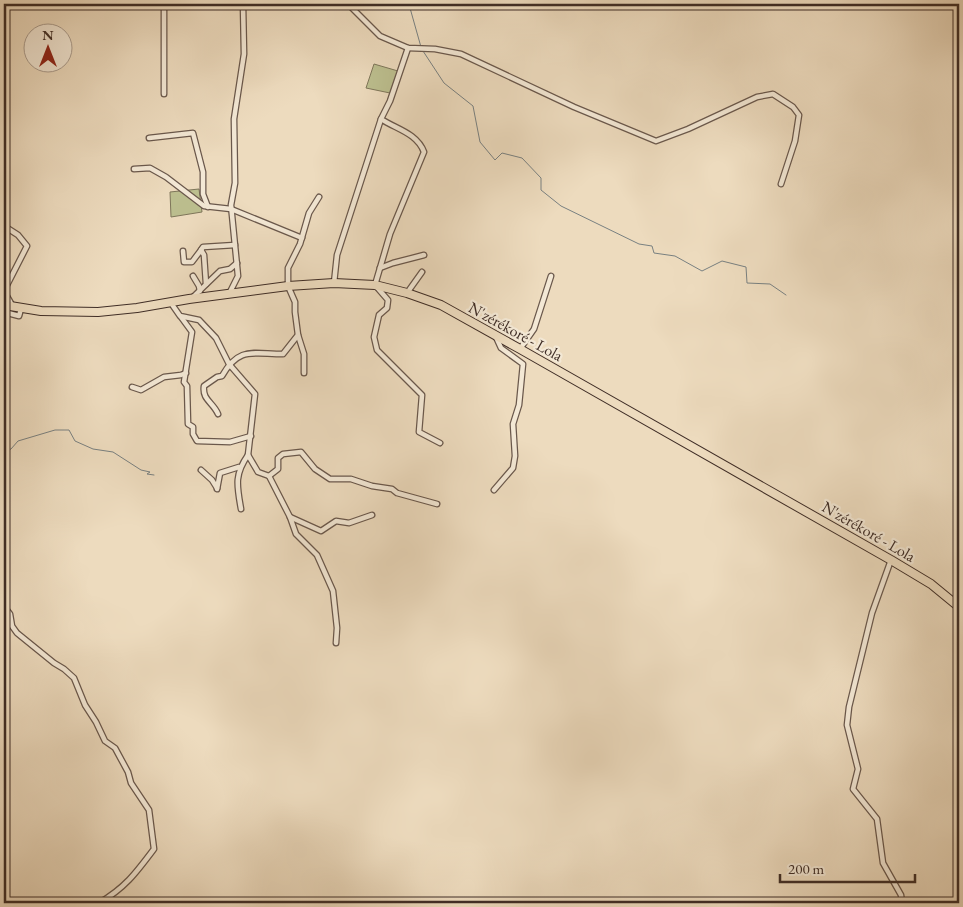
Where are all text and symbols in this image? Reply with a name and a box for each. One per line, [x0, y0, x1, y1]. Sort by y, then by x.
north arrow [22, 22, 72, 72]
text: N [42, 26, 54, 44]
street label: N'zérékoré - Lola [465, 297, 567, 366]
street label: N'zérékoré - Lola [818, 496, 920, 567]
scale bar [780, 852, 916, 884]
text: 200 m [788, 859, 825, 878]

